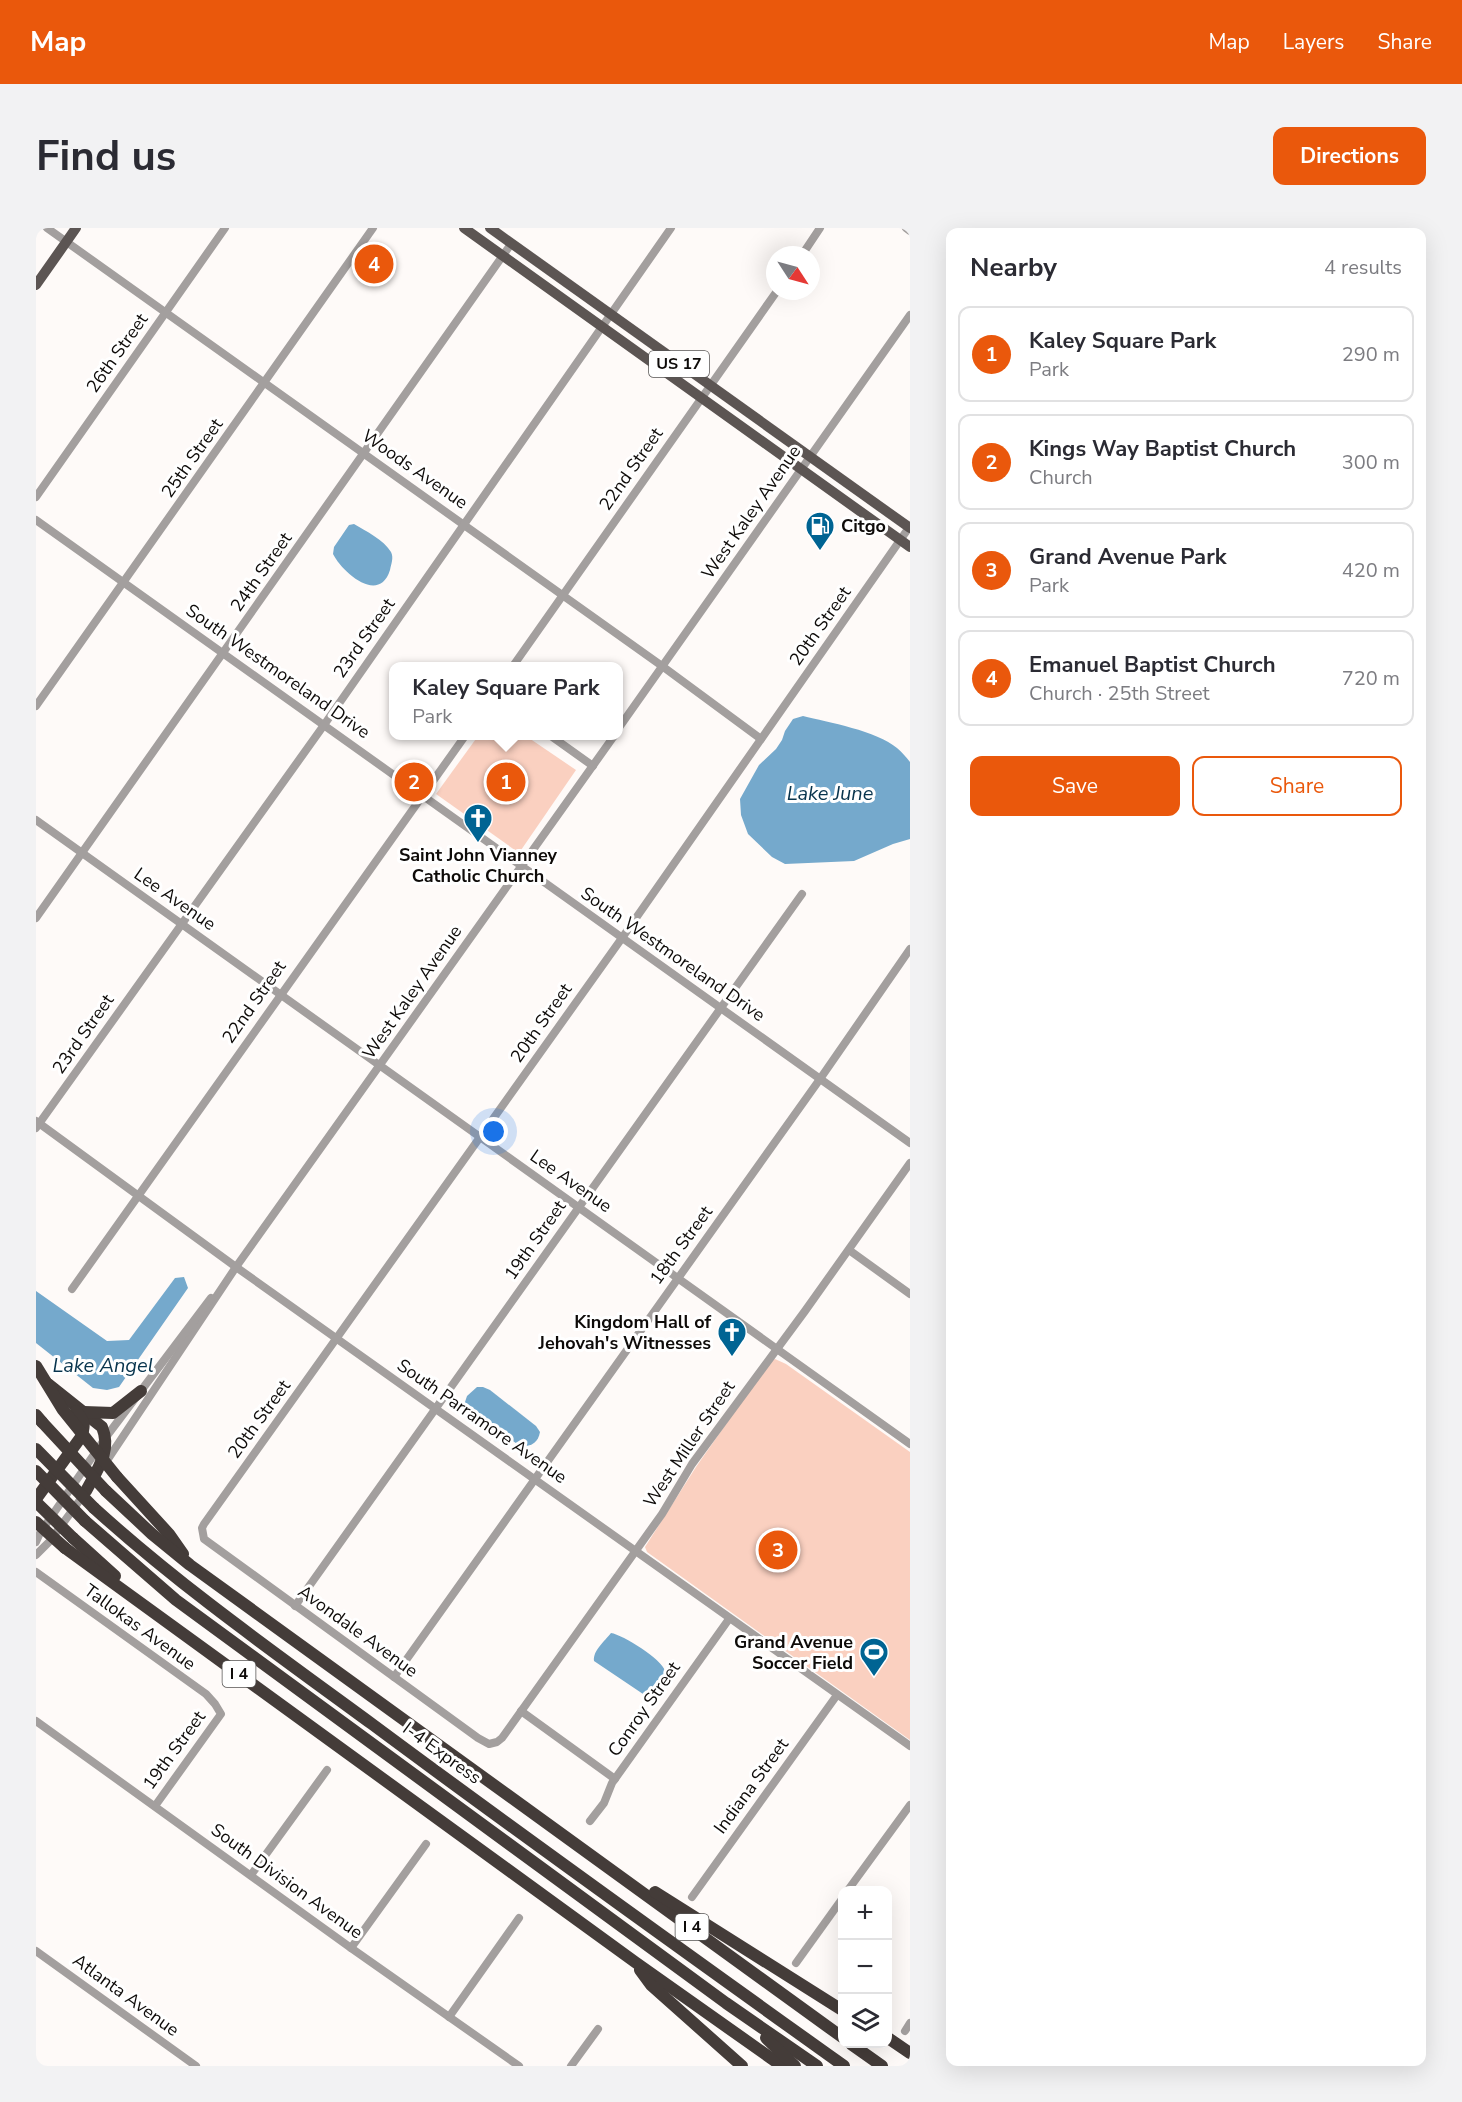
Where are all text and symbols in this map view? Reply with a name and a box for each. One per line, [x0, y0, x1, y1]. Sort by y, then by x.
text: Map [30, 23, 86, 61]
text: Map [1208, 28, 1250, 56]
text: Layers [1283, 28, 1344, 56]
text: Share [1377, 28, 1432, 56]
button: Directions [1273, 127, 1426, 185]
text: Find us [36, 128, 176, 185]
pin: 4 [354, 242, 394, 286]
north arrow [766, 246, 820, 300]
text: Nearby [970, 250, 1057, 285]
text: 4 results [1324, 254, 1402, 281]
street label: 26th Street [81, 308, 154, 398]
text: Kaley Square Park [1029, 326, 1216, 356]
text: 1 [986, 341, 998, 368]
text: 290 m [1342, 341, 1400, 368]
road number: US 17 [649, 351, 709, 377]
text: Park [1029, 356, 1069, 383]
street label: 25th Street [156, 413, 229, 503]
street label: 22nd Street [594, 422, 669, 515]
street label: Woods Avenue [357, 424, 473, 514]
text: Kings Way Baptist Church [1029, 434, 1296, 464]
street label: West Kaley Avenue [696, 440, 806, 584]
text: 2 [986, 449, 998, 476]
text: 300 m [1342, 449, 1400, 476]
text: Church [1029, 464, 1093, 491]
fuel station icon: Citgo [804, 510, 836, 552]
place label: Citgo [841, 514, 886, 538]
street label: 24th Street [225, 527, 298, 617]
text: Grand Avenue Park [1029, 542, 1227, 572]
text: 3 [986, 557, 998, 584]
text: 420 m [1342, 557, 1400, 584]
text: Park [1029, 572, 1069, 599]
street label: 20th Street [784, 581, 857, 671]
street label: 23rd Street [328, 593, 401, 683]
street label: South Westmoreland Drive [181, 598, 375, 744]
text: Emanuel Baptist Church [1029, 650, 1276, 680]
popup [389, 662, 623, 740]
text: 4 [986, 665, 998, 692]
text: 720 m [1342, 665, 1400, 692]
text: Kaley Square Park [412, 673, 600, 703]
text: Church · 25th Street [1029, 680, 1210, 707]
text: Park [412, 703, 452, 730]
button: Save [970, 756, 1180, 816]
button: Share [1192, 756, 1402, 816]
pin: 2 [394, 760, 434, 804]
pin: 1 [486, 760, 526, 804]
water label: Lake June [787, 780, 874, 807]
church icon: Saint John Vianney Catholic Church [462, 802, 494, 844]
place label: Saint John Vianney Catholic Church [399, 843, 558, 888]
street label: Lee Avenue [129, 862, 221, 936]
street label: South Westmoreland Drive [576, 881, 770, 1027]
street label: West Kaley Avenue [357, 920, 467, 1064]
street label: 22nd Street [217, 955, 292, 1048]
street label: 20th Street [505, 978, 578, 1068]
street label: 23rd Street [47, 989, 120, 1079]
your location [479, 1117, 508, 1146]
street label: Lee Avenue [525, 1144, 617, 1218]
street label: 19th Street [499, 1195, 572, 1285]
street label: 18th Street [644, 1200, 718, 1289]
place label: Kingdom Hall of Jehovah's Witnesses [538, 1310, 711, 1355]
church icon: Kingdom Hall of Jehovah's Witnesses [716, 1316, 748, 1358]
water label: Lake Angel [52, 1352, 154, 1379]
street label: South Parramore Avenue [392, 1353, 572, 1489]
street label: 20th Street [222, 1374, 296, 1463]
street label: West Miller Street [638, 1375, 741, 1512]
pin: 3 [758, 1528, 798, 1572]
street label: Tallokas Avenue [79, 1578, 201, 1676]
street label: Avondale Avenue [293, 1579, 423, 1683]
place label: Grand Avenue Soccer Field [734, 1630, 853, 1675]
sports icon: Grand Avenue Soccer Field [858, 1636, 890, 1678]
street label: Conroy Street [602, 1656, 686, 1761]
road number: I 4 [222, 1661, 256, 1687]
street label: 19th Street [137, 1705, 211, 1794]
street label: I-4 Express [398, 1716, 486, 1790]
street label: Indiana Street [708, 1733, 794, 1839]
street label: South Division Avenue [206, 1818, 368, 1944]
map controls [838, 1886, 892, 2048]
button: + [838, 1886, 892, 1940]
road number: I 4 [676, 1914, 708, 1940]
button: − [838, 1940, 892, 1994]
street label: Atlanta Avenue [68, 1948, 184, 2042]
button: layers [838, 1994, 892, 2048]

